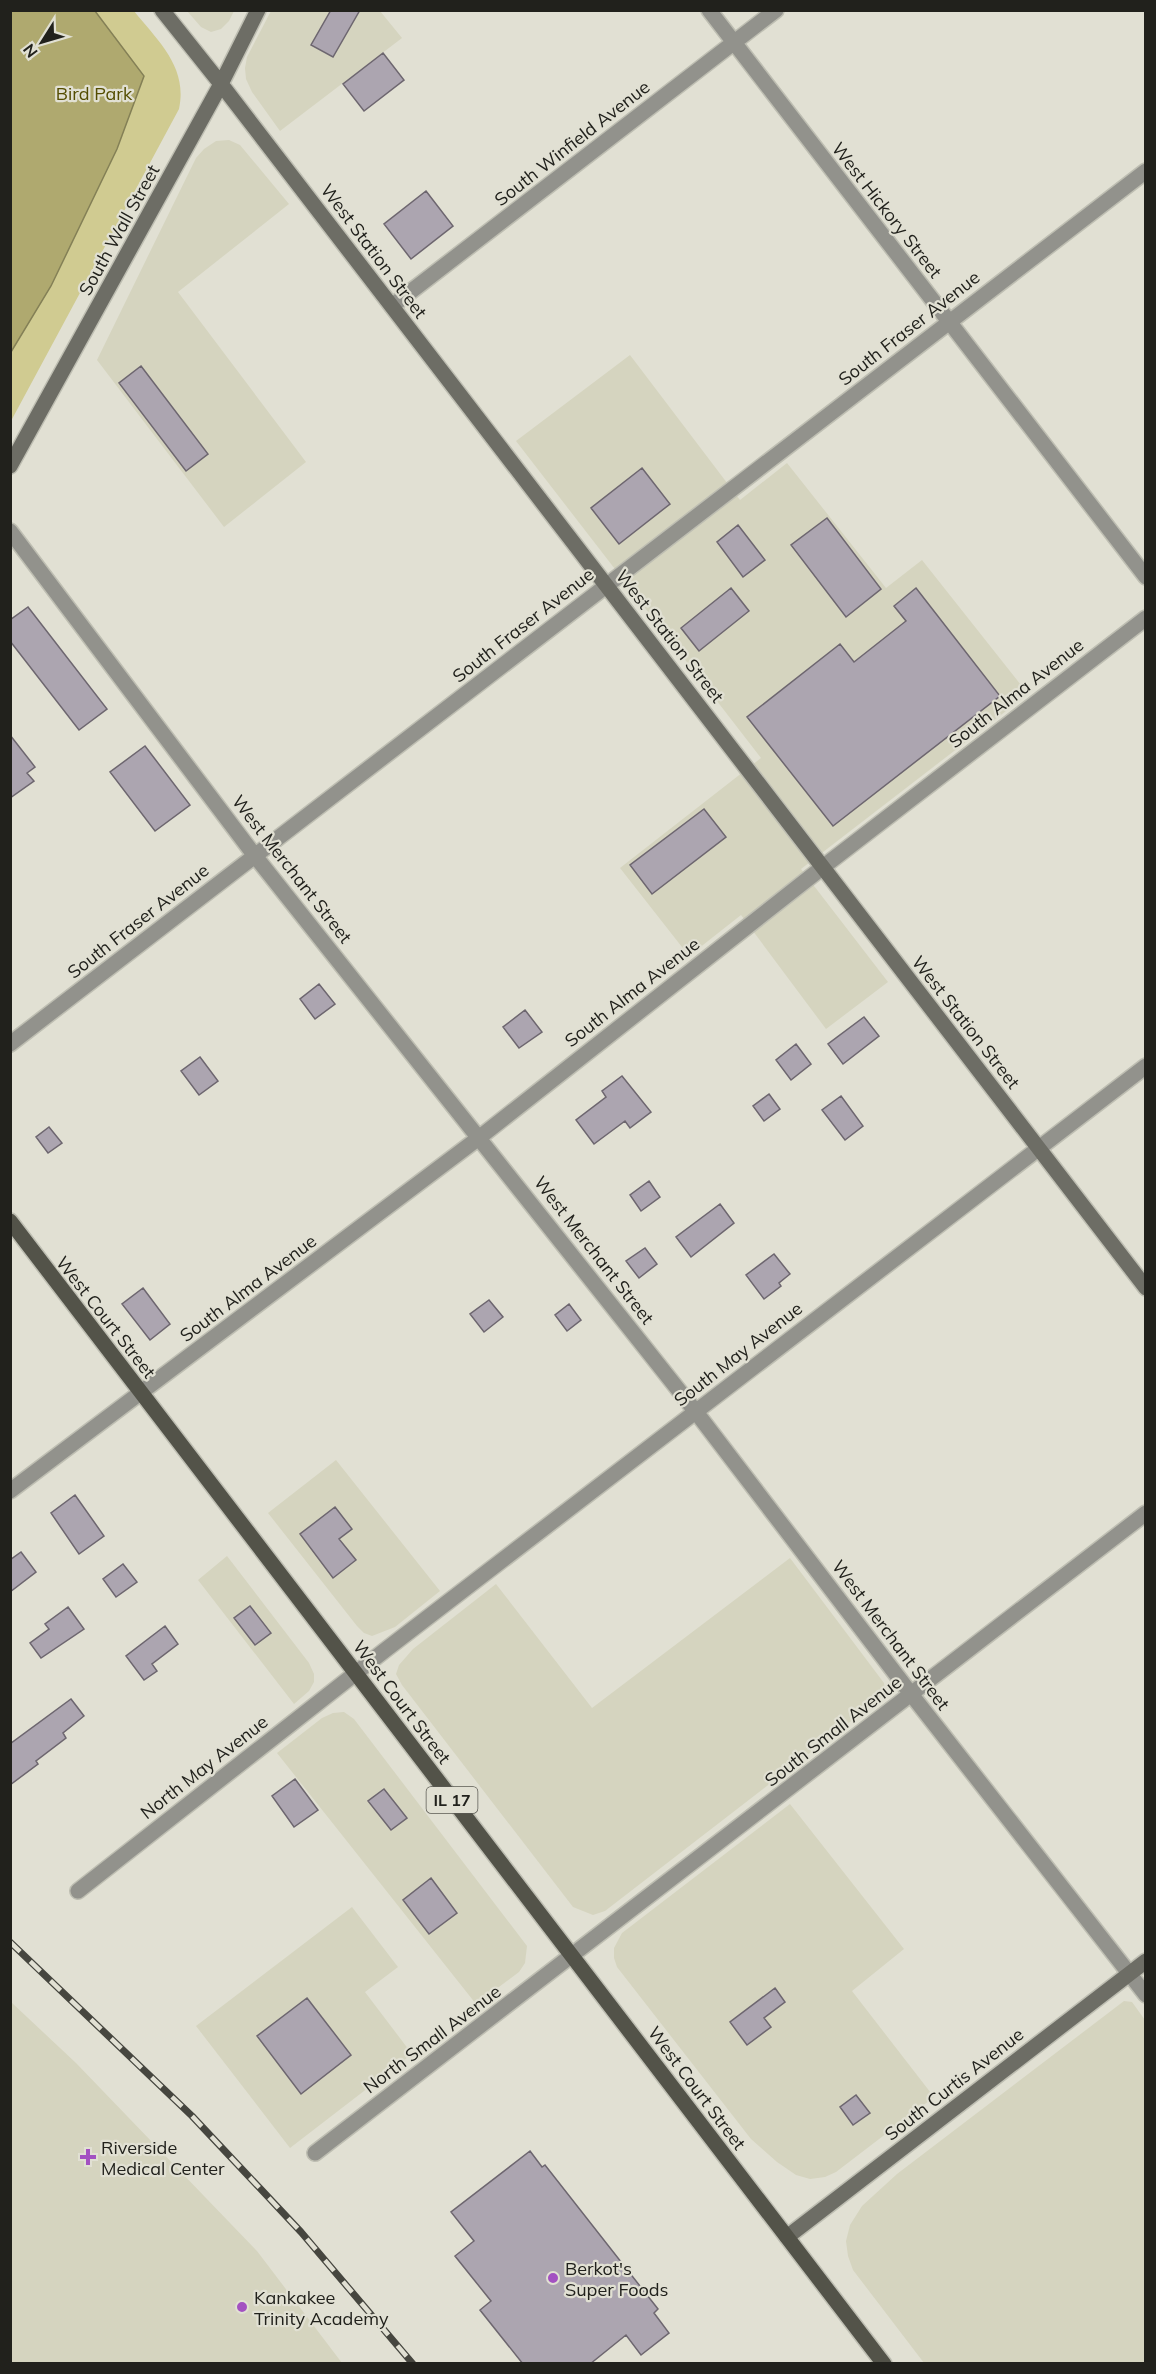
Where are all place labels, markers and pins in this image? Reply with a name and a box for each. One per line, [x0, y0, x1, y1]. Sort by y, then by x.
place label: Riverside Medical Center [101, 2136, 225, 2180]
marker: Riverside Medical Center [79, 2148, 97, 2166]
place label: Berkot's Super Foods [565, 2257, 669, 2301]
marker: Berkot's Super Foods [546, 2271, 560, 2285]
place label: Kankakee Trinity Academy [254, 2286, 389, 2330]
marker: Kankakee Trinity Academy [235, 2300, 249, 2314]

